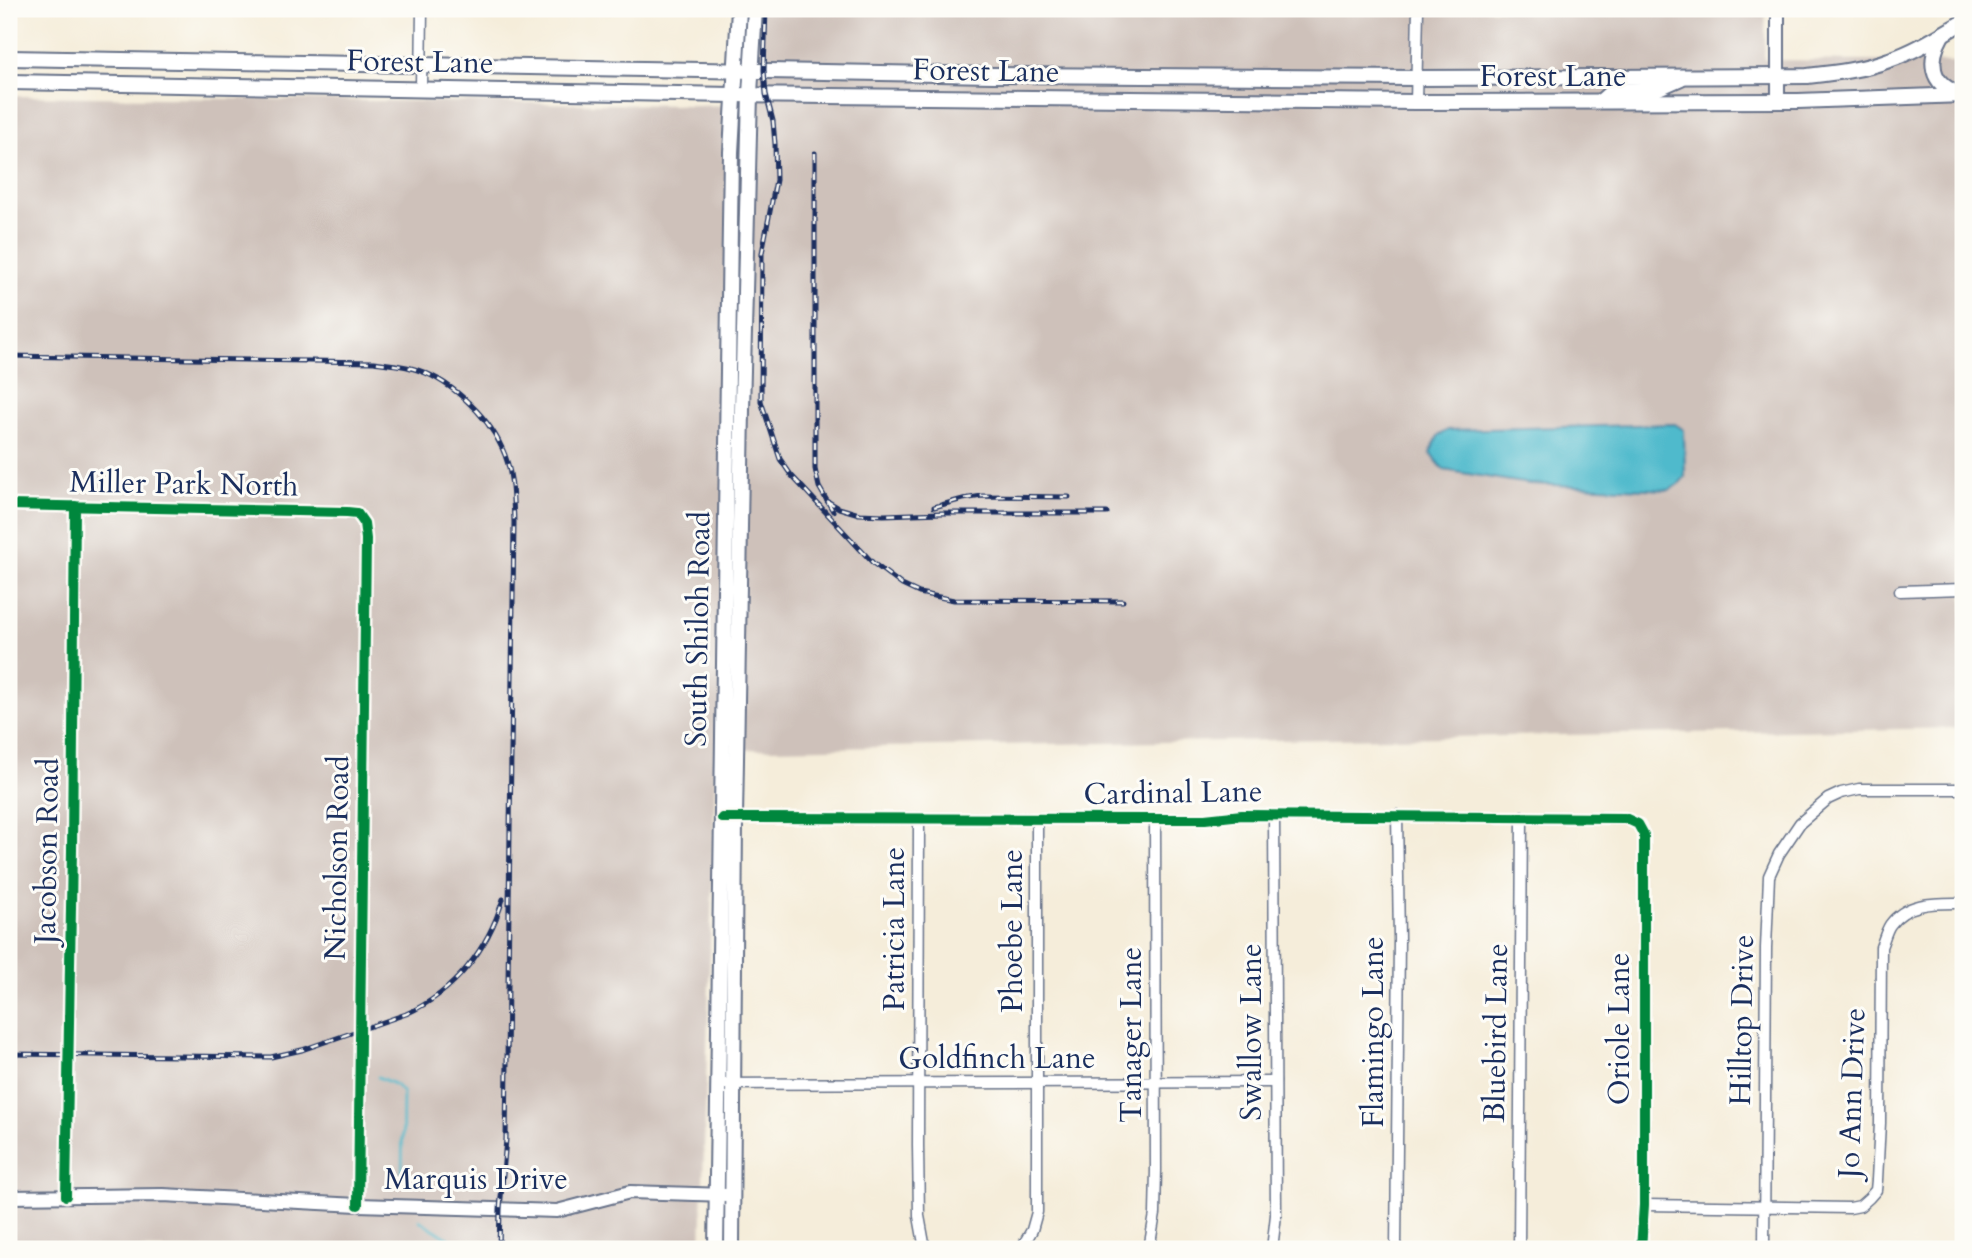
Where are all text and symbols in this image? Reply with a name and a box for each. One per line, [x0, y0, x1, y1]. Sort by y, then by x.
street label: Forest Lane [346, 40, 494, 84]
street label: Forest Lane [912, 49, 1060, 93]
street label: Forest Lane [1479, 56, 1627, 97]
street label: Miller Park North [69, 462, 299, 507]
street label: South Shiloh Road [675, 511, 721, 747]
street label: Nicholson Road [315, 755, 359, 961]
street label: Jacobson Road [25, 757, 69, 949]
street label: Cardinal Lane [1083, 771, 1263, 815]
street label: Patricia Lane [874, 847, 915, 1011]
street label: Phoebe Lane [992, 849, 1033, 1013]
street label: Hilltop Drive [1720, 934, 1764, 1106]
street label: Flamingo Lane [1353, 936, 1394, 1128]
street label: Swallow Lane [1231, 943, 1272, 1121]
street label: Bluebird Lane [1474, 943, 1518, 1123]
street label: Tanager Lane [1111, 947, 1152, 1123]
street label: Oriole Lane [1599, 953, 1640, 1105]
street label: Jo Ann Drive [1828, 1007, 1875, 1183]
street label: Goldfinch Lane [898, 1038, 1096, 1079]
street label: Marquis Drive [384, 1159, 568, 1200]

